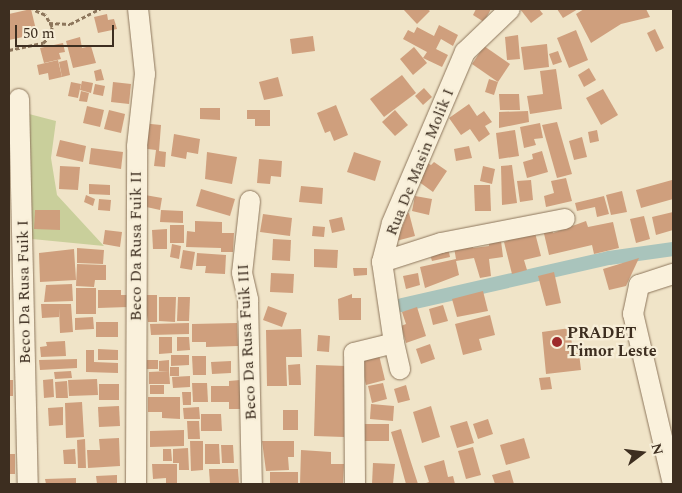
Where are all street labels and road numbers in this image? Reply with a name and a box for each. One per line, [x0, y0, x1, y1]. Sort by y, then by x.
street label: Rua De Masin Molik I [382, 86, 458, 238]
street label: Beco Da Rusa Fuik II [126, 171, 146, 321]
street label: Beco Da Rusa Fuik I [13, 220, 35, 364]
street label: Beco Da Rusa Fuik III [233, 263, 261, 421]

